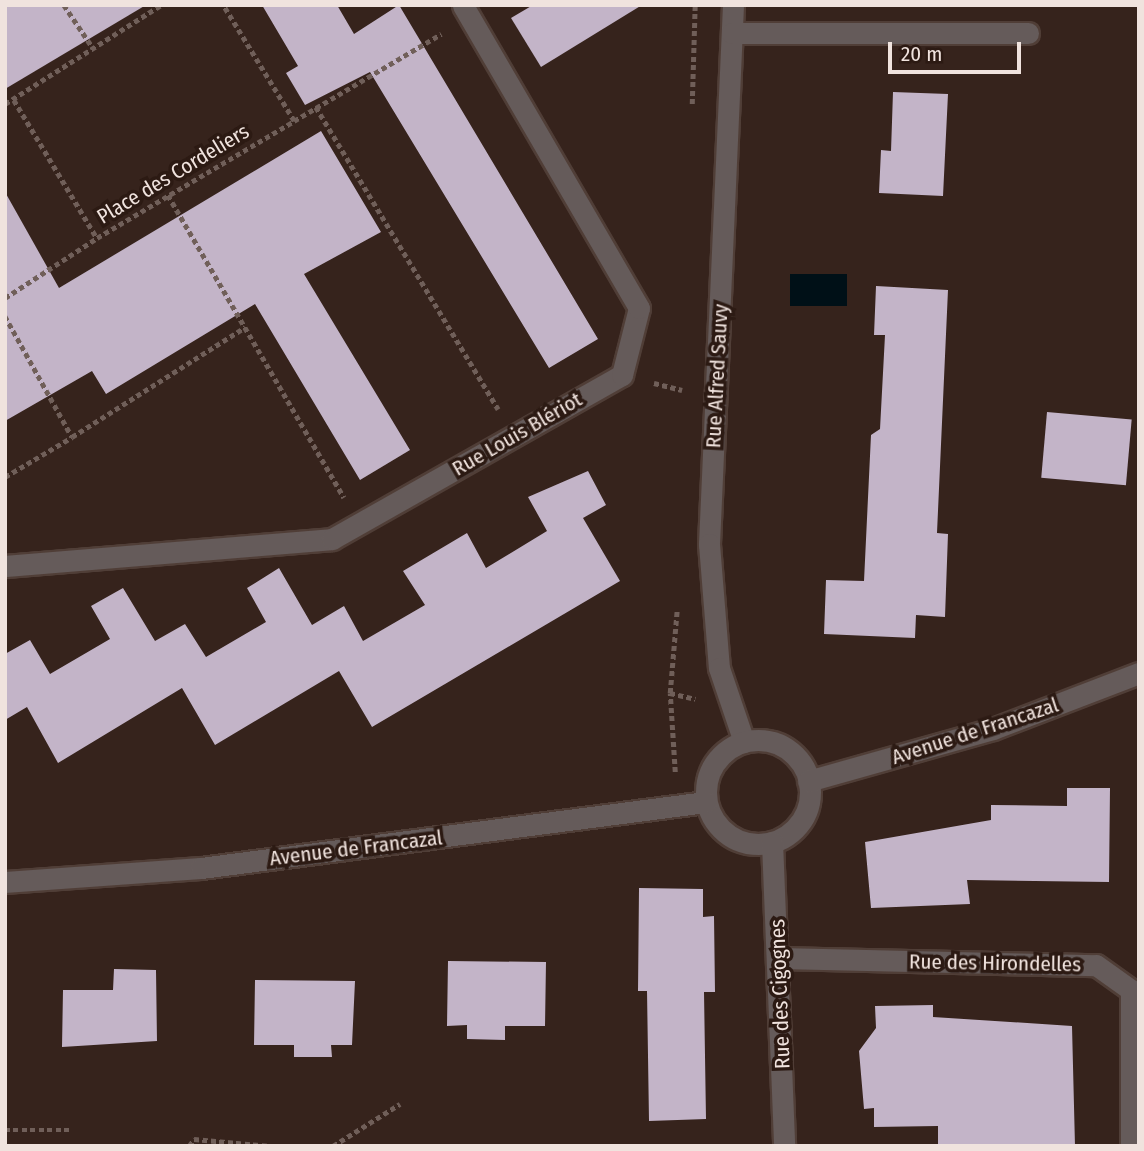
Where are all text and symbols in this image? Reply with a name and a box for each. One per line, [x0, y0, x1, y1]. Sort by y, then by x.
scale bar [892, 28, 1025, 72]
text: 20 m [901, 41, 942, 67]
street label: Place des Cordeliers [92, 119, 254, 229]
street label: Rue Alfred Sauvy [701, 303, 733, 449]
street label: Rue Louis Blériot [448, 387, 586, 481]
street label: Avenue de Francazal [888, 692, 1062, 770]
street label: Avenue de Francazal [268, 825, 444, 871]
street label: Rue des Cigognes [765, 919, 795, 1069]
street label: Rue des Hirondelles [909, 949, 1081, 977]

